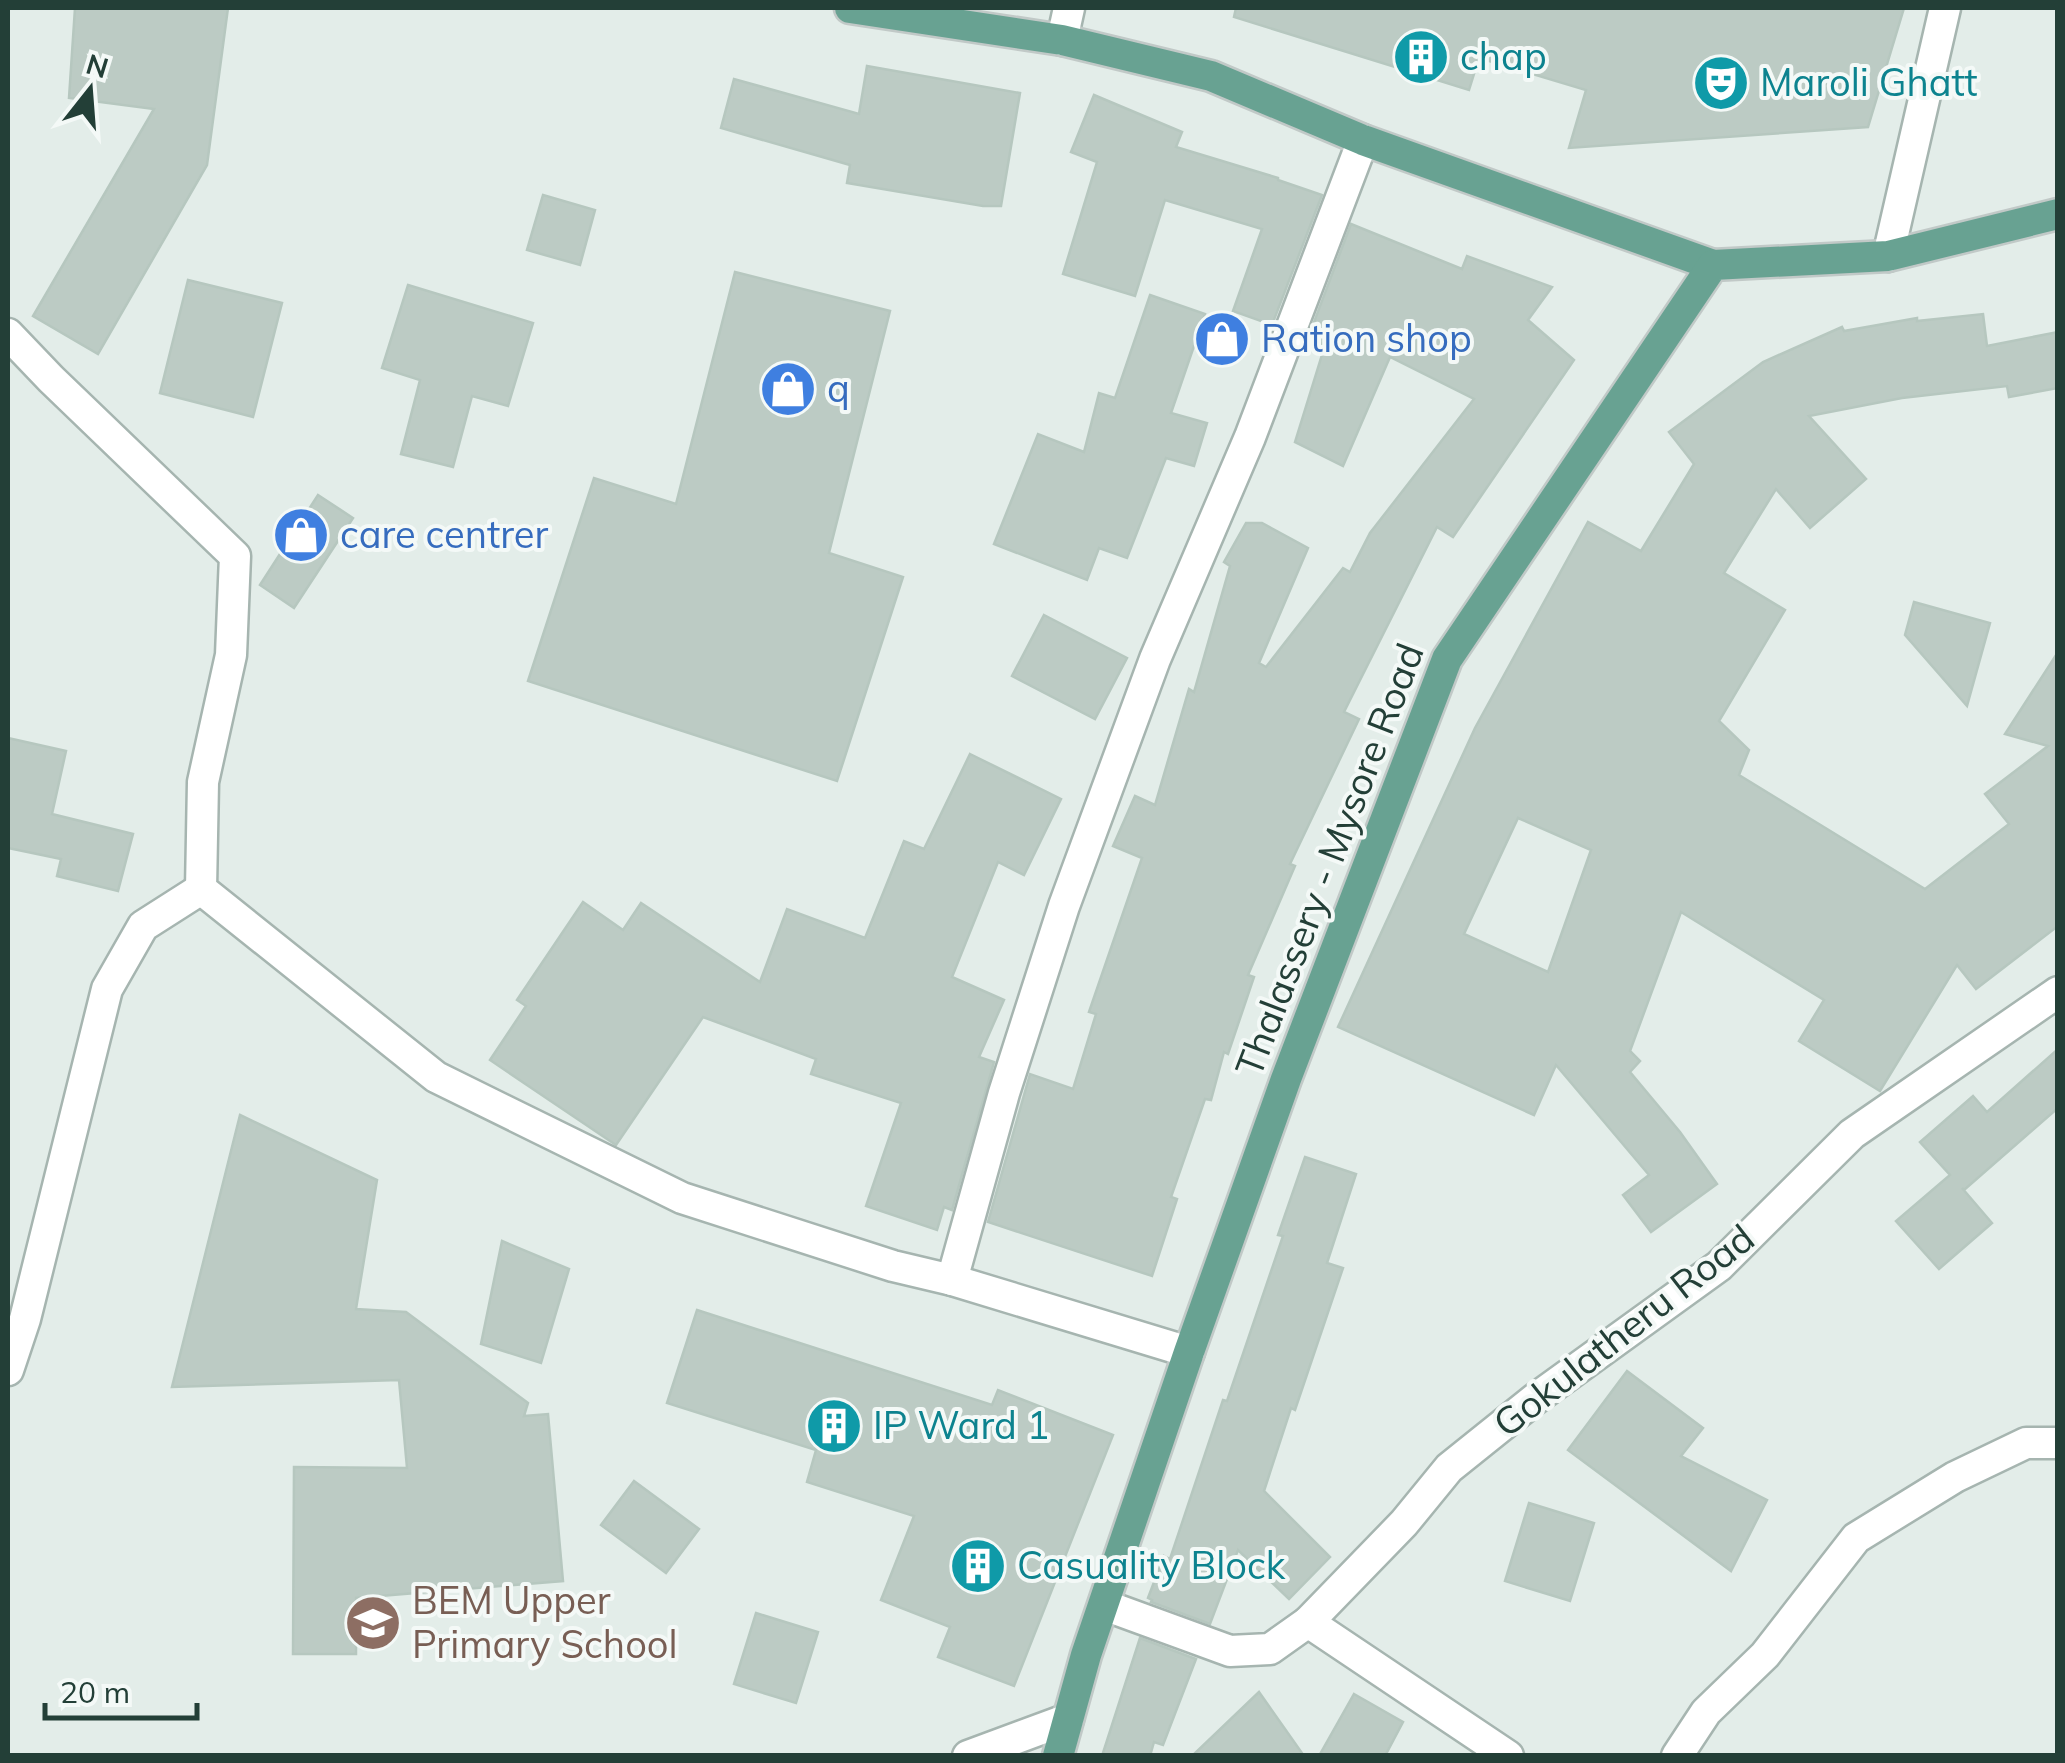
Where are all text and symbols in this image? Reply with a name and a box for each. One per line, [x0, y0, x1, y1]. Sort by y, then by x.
building icon: chap [1391, 27, 1451, 87]
place label: chap [1460, 32, 1547, 80]
north arrow [40, 40, 140, 140]
text: N [82, 46, 113, 85]
theatre icon: Maroli Ghatt [1691, 53, 1751, 113]
place label: Maroli Ghatt [1760, 58, 1978, 106]
shop icon: Ration shop [1192, 309, 1252, 369]
place label: Ration shop [1261, 314, 1472, 362]
shop icon: q [758, 359, 818, 419]
place label: q [827, 364, 850, 412]
shop icon: care centrer [271, 505, 331, 565]
place label: care centrer [340, 510, 548, 558]
street label: Thalassery - Mysore Road [1224, 636, 1434, 1083]
street label: Gokulatheru Road [1483, 1213, 1763, 1447]
building icon: IP Ward 1 [804, 1396, 864, 1456]
place label: IP Ward 1 [873, 1401, 1049, 1449]
building icon: Casuality Block [948, 1536, 1008, 1596]
place label: Casuality Block [1017, 1541, 1286, 1589]
place label: BEM Upper Primary School [412, 1576, 678, 1668]
school or university icon: BEM Upper Primary School [343, 1593, 403, 1653]
scale bar [45, 1658, 198, 1720]
text: 20 m [60, 1673, 130, 1711]

